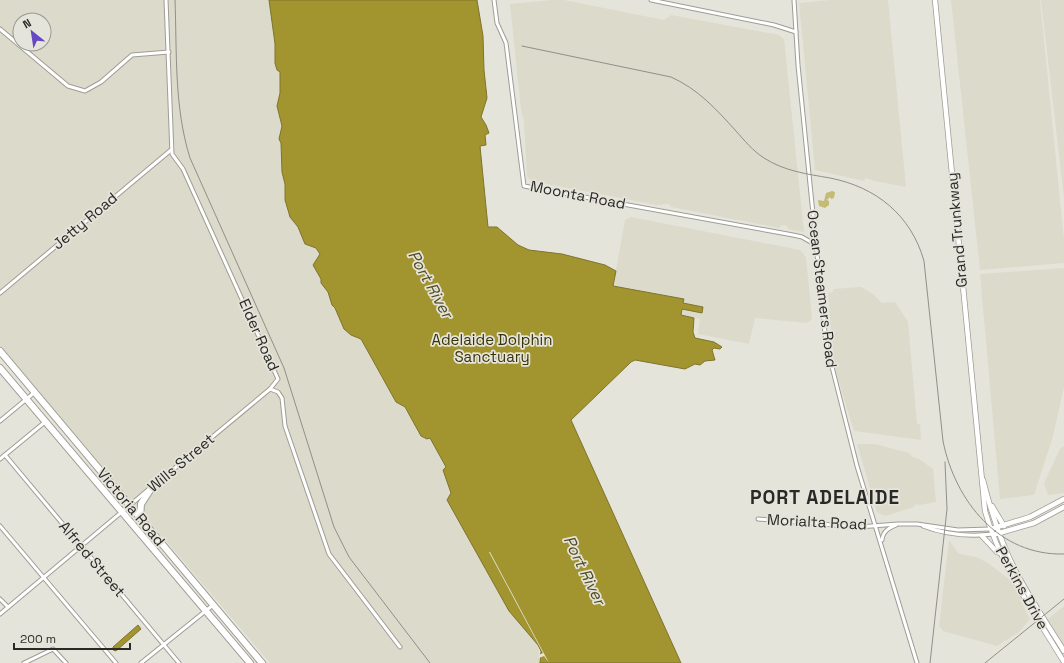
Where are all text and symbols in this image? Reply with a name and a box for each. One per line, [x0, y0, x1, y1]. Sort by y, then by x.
north arrow [12, 12, 52, 52]
text: N [20, 15, 34, 31]
street label: Grand Trunkway [942, 172, 971, 288]
street label: Moonta Road [529, 176, 627, 213]
street label: Jetty Road [48, 188, 121, 253]
street label: Ocean Steamers Road [803, 209, 842, 369]
water label: Port River [403, 247, 459, 324]
street label: Elder Road [235, 296, 284, 374]
park label: Adelaide Dolphin Sanctuary [432, 330, 552, 366]
street label: Wills Street [143, 429, 218, 496]
street label: Victoria Road [93, 464, 170, 550]
district label: PORT ADELAIDE [750, 485, 900, 510]
street label: Morialta Road [767, 509, 867, 534]
street label: Alfred Street [55, 517, 130, 601]
water label: Port River [559, 532, 611, 610]
street label: Perkins Drive [992, 543, 1053, 633]
scale bar [14, 625, 130, 651]
text: 200 m [20, 631, 56, 647]

